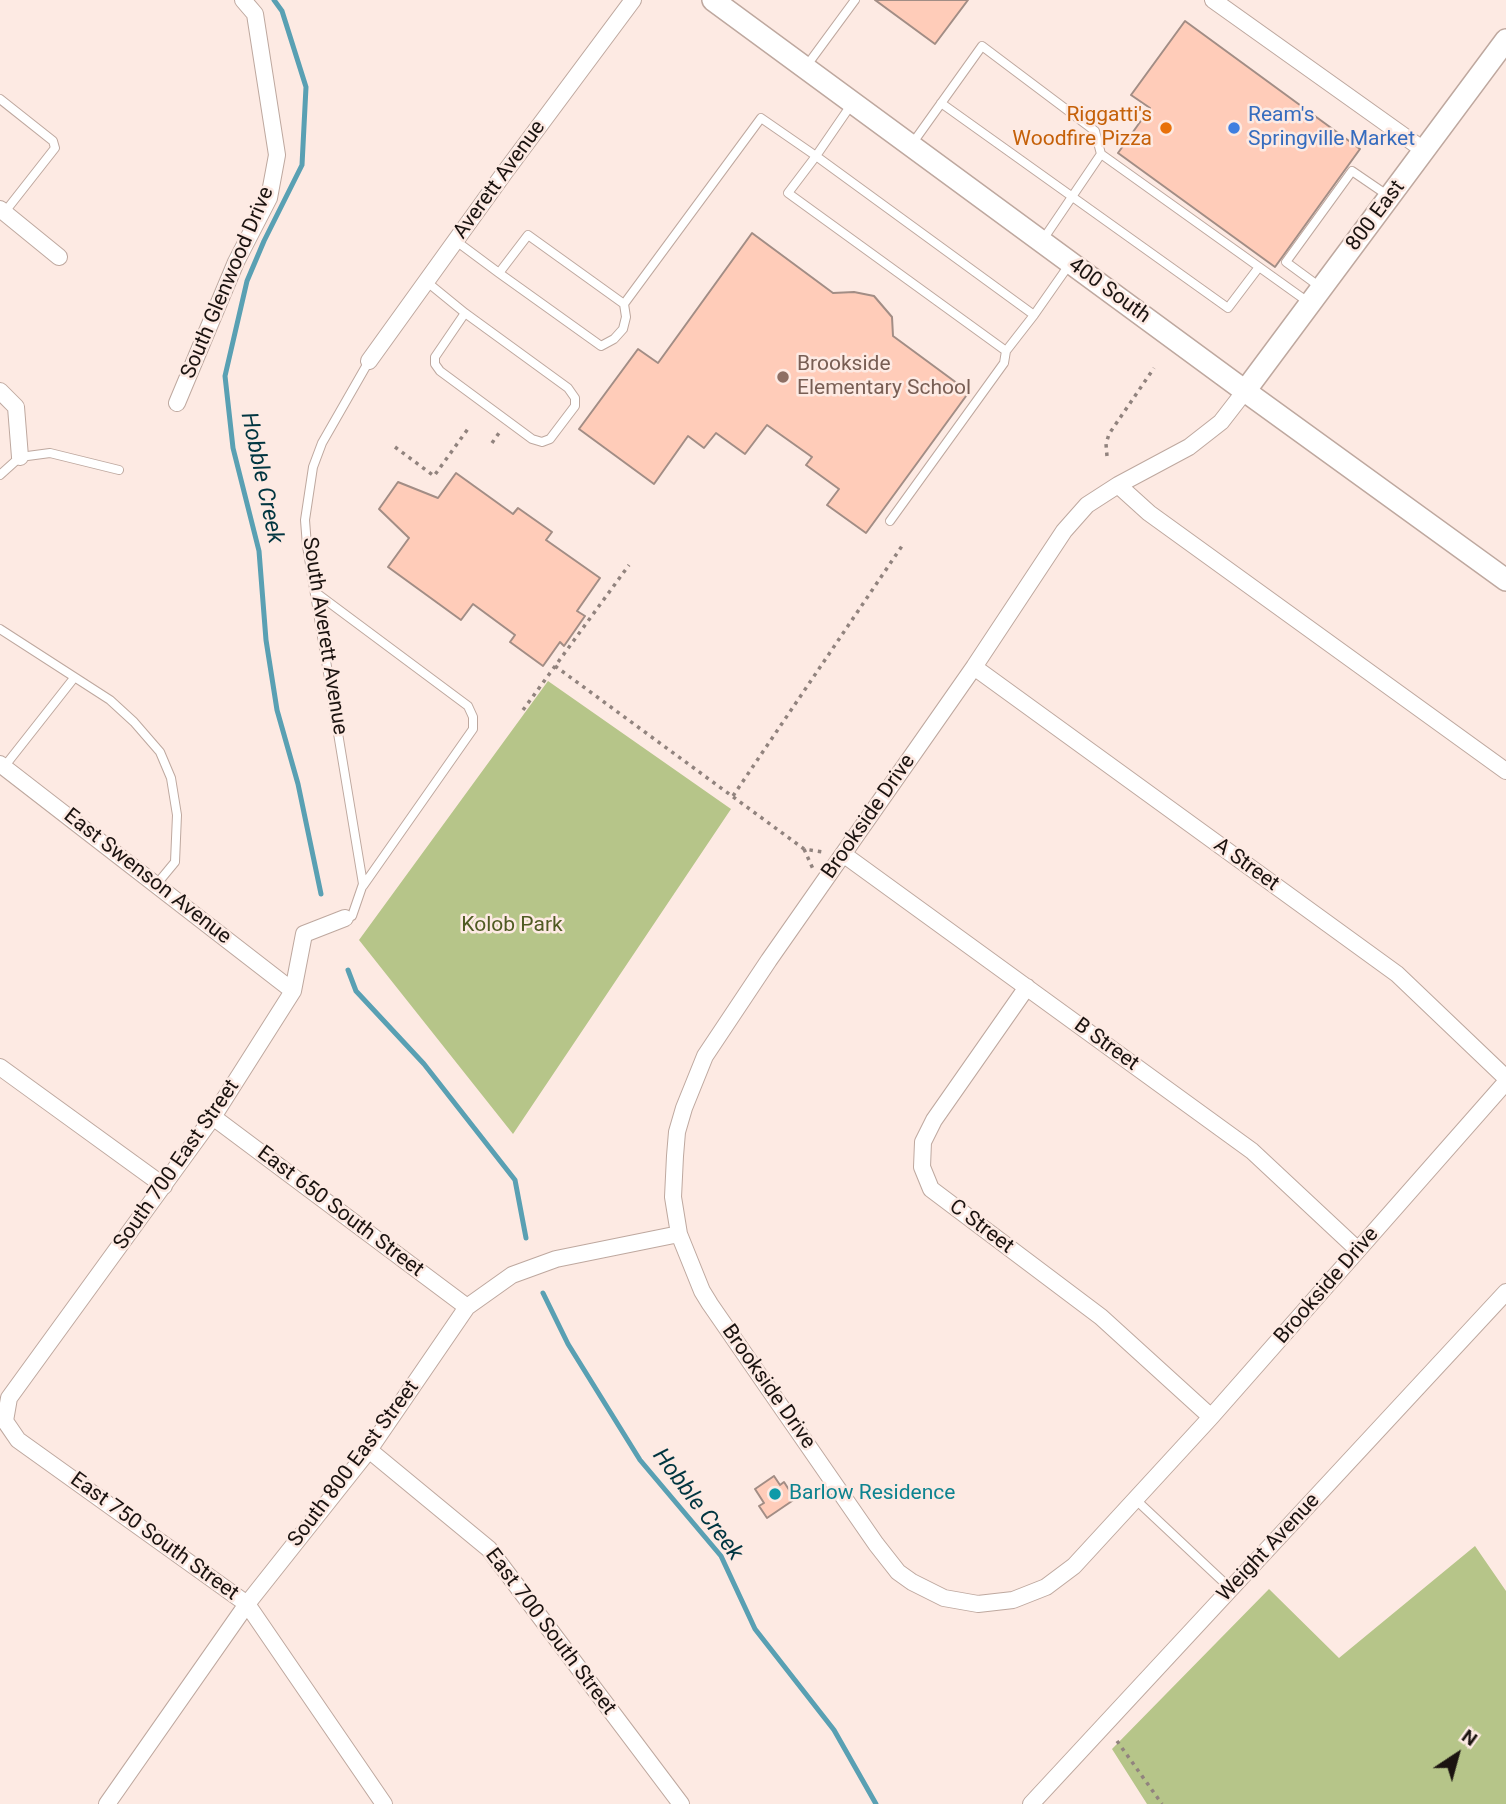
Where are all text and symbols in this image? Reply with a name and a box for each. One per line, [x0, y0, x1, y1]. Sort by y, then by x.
place label: Riggatti's Woodfire Pizza [1012, 103, 1152, 153]
place label: Ream's Springville Market [1248, 103, 1415, 153]
street label: Averett Avenue [449, 116, 551, 244]
marker: Riggatti's Woodfire Pizza [1158, 120, 1174, 136]
marker: Ream's Springville Market [1226, 120, 1242, 136]
street label: 800 East [1341, 176, 1411, 256]
street label: South Glenwood Drive [176, 183, 280, 383]
street label: 400 South [1063, 253, 1155, 329]
place label: Brookside Elementary School [797, 352, 971, 402]
marker: Brookside Elementary School [775, 369, 791, 385]
water label: Hobble Creek [234, 410, 288, 546]
street label: South Averett Avenue [296, 535, 352, 737]
street label: Brookside Drive [817, 750, 921, 884]
street label: East Swenson Avenue [58, 804, 236, 950]
street label: A Street [1209, 833, 1283, 897]
park label: Kolob Park [461, 913, 563, 939]
street label: B Street [1069, 1013, 1143, 1077]
street label: South 700 East Street [109, 1075, 245, 1255]
street label: East 650 South Street [252, 1141, 428, 1283]
street label: C Street [944, 1195, 1018, 1259]
street label: Brookside Drive [1270, 1223, 1384, 1349]
street label: Brookside Drive [716, 1320, 820, 1454]
street label: South 800 East Street [283, 1376, 425, 1552]
water label: Hobble Creek [646, 1443, 748, 1567]
street label: East 750 South Street [65, 1467, 243, 1607]
place label: Barlow Residence [789, 1481, 955, 1507]
marker: Barlow Residence [767, 1486, 783, 1502]
street label: Weight Avenue [1213, 1489, 1325, 1607]
street label: East 700 South Street [479, 1544, 621, 1720]
north arrow [1422, 1720, 1492, 1790]
text: N [1457, 1724, 1482, 1751]

